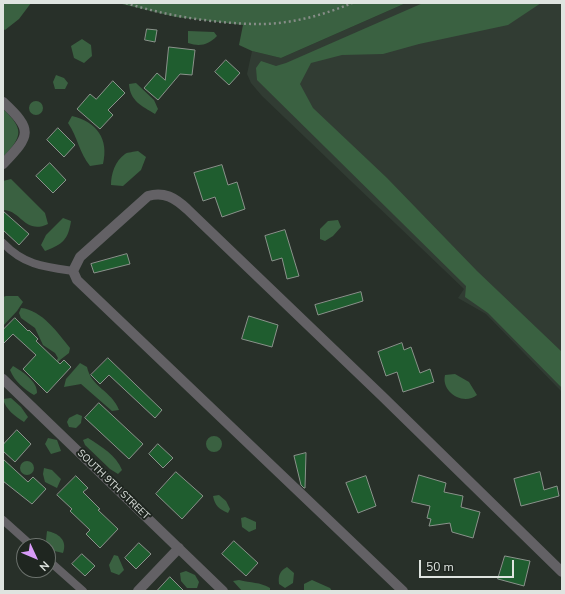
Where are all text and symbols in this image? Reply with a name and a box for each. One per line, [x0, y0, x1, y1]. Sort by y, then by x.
street label: SOUTH 9TH STREET [74, 447, 152, 523]
north arrow [16, 538, 56, 578]
scale bar [421, 552, 516, 578]
text: N [36, 558, 53, 574]
text: 50 m [426, 559, 454, 575]

